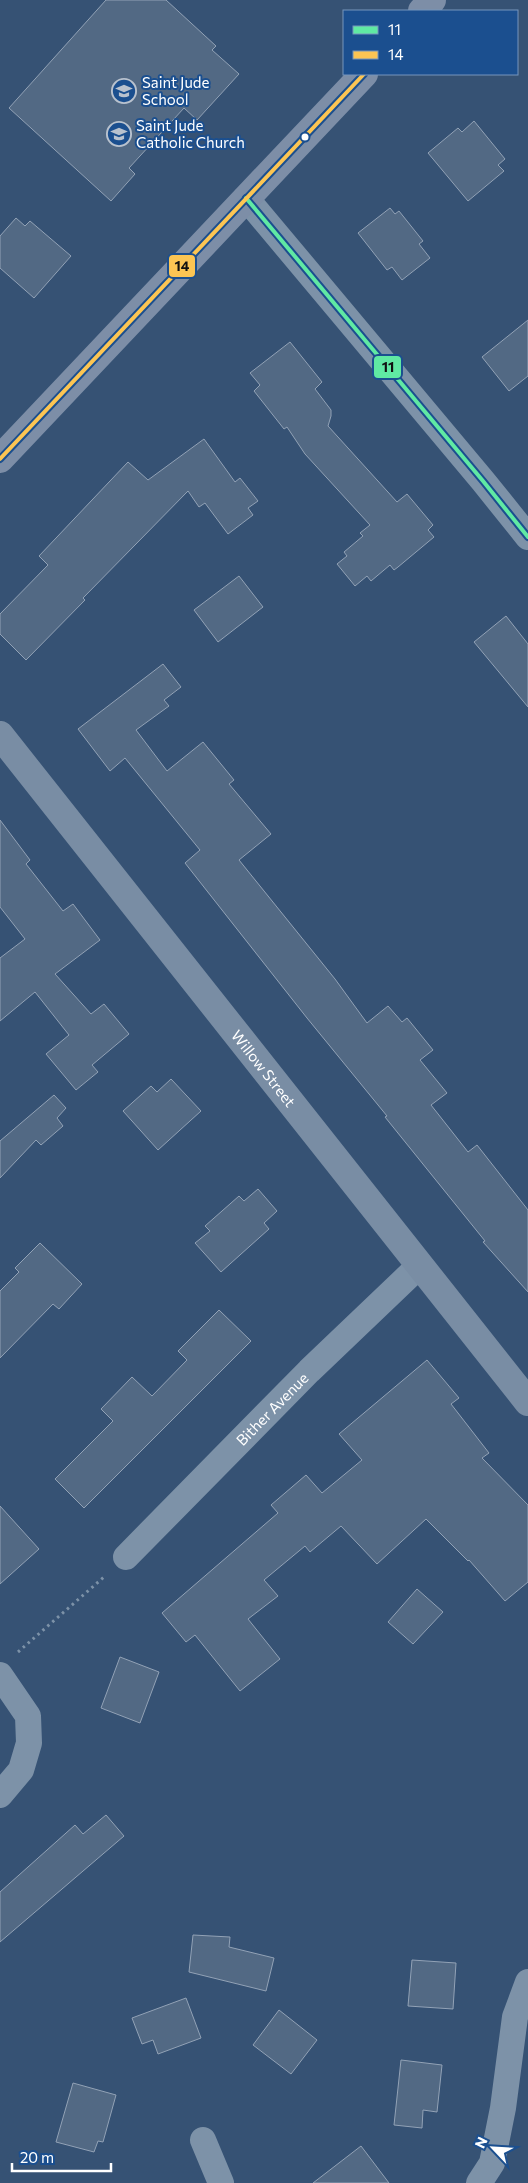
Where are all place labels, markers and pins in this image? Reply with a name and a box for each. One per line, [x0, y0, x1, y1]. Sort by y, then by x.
place label: Saint Jude School [142, 73, 210, 108]
school or university icon: Saint Jude School [111, 78, 137, 104]
place label: Saint Jude Catholic Church [136, 116, 245, 151]
school or university icon: Saint Jude Catholic Church [106, 121, 132, 147]
unlabelled marker [300, 132, 310, 142]

